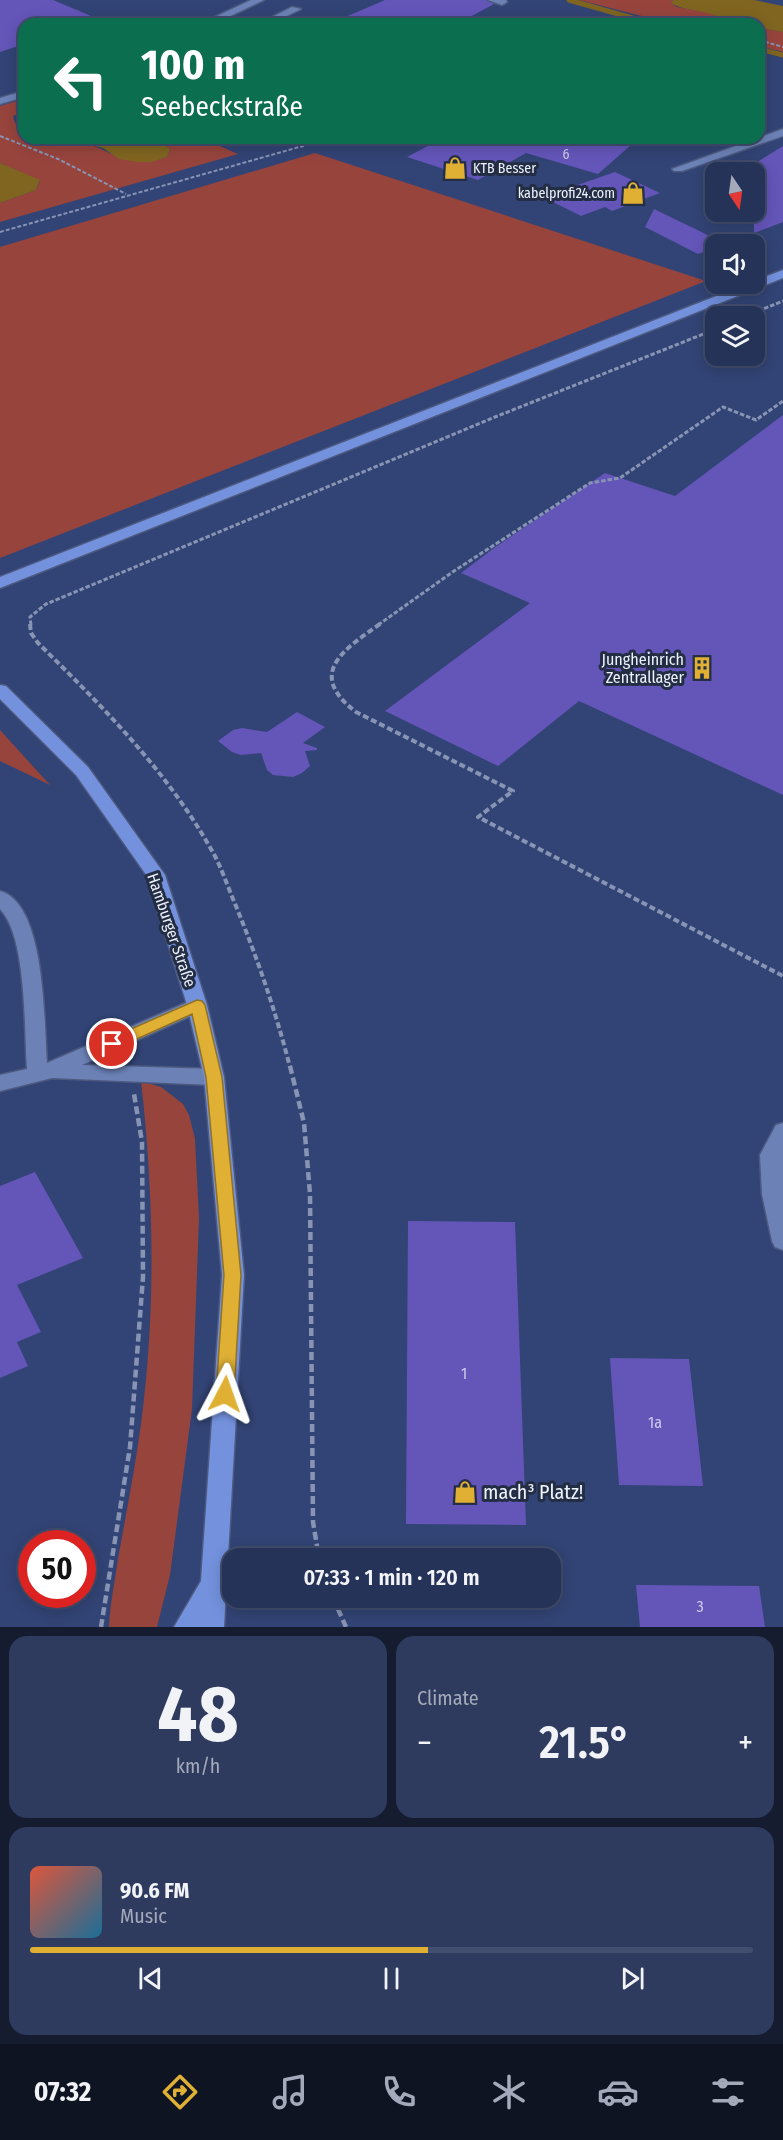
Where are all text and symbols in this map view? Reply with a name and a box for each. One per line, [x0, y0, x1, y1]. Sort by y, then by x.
text: 100 m [141, 40, 245, 90]
icon: left [42, 42, 120, 120]
text: Seebeckstraße [141, 91, 303, 123]
house number: 6 [563, 146, 570, 163]
shop icon: KTB Besser [442, 155, 468, 181]
place label: KTB Besser [473, 160, 536, 177]
north arrow [705, 162, 765, 222]
map controls [705, 162, 765, 366]
shop icon: kabelprofi24.com [620, 180, 646, 206]
place label: kabelprofi24.com [518, 185, 615, 202]
button: sound [705, 234, 765, 294]
button: layers [705, 306, 765, 366]
place label: Jungheinrich Zentrallager [602, 650, 684, 687]
building icon: Jungheinrich Zentrallager [689, 655, 715, 681]
street label: Hamburger Straße [143, 871, 200, 990]
pin [86, 1018, 137, 1069]
icon: arrive [95, 1027, 128, 1060]
position arrow [193, 1362, 257, 1426]
house number: 1 [461, 1364, 467, 1383]
house number: 1a [648, 1413, 662, 1432]
shop icon: mach³ Platz! [452, 1479, 478, 1505]
place label: mach³ Platz! [483, 1480, 583, 1504]
speed limit sign: 50 [18, 1530, 96, 1608]
text: 07:33 · 1 min · 120 m [303, 1564, 480, 1591]
house number: 3 [696, 1597, 704, 1616]
text: 48 [157, 1668, 239, 1762]
text: Climate [417, 1686, 479, 1710]
text: 21.5° [539, 1716, 631, 1770]
text: − [417, 1723, 432, 1763]
text: + [738, 1723, 753, 1763]
text: km/h [176, 1754, 220, 1778]
text: 90.6 FM [120, 1877, 189, 1904]
text: Music [120, 1904, 167, 1928]
icon: previous [134, 1962, 167, 1995]
icon: pause [375, 1962, 408, 1995]
icon: next [616, 1962, 649, 1995]
icon: directions [159, 2071, 201, 2113]
icon: music [269, 2071, 311, 2113]
icon: phone [378, 2071, 420, 2113]
icon: climate [488, 2071, 530, 2113]
icon: car [597, 2071, 639, 2113]
icon: filters [707, 2071, 749, 2113]
text: 07:32 [34, 2076, 91, 2108]

